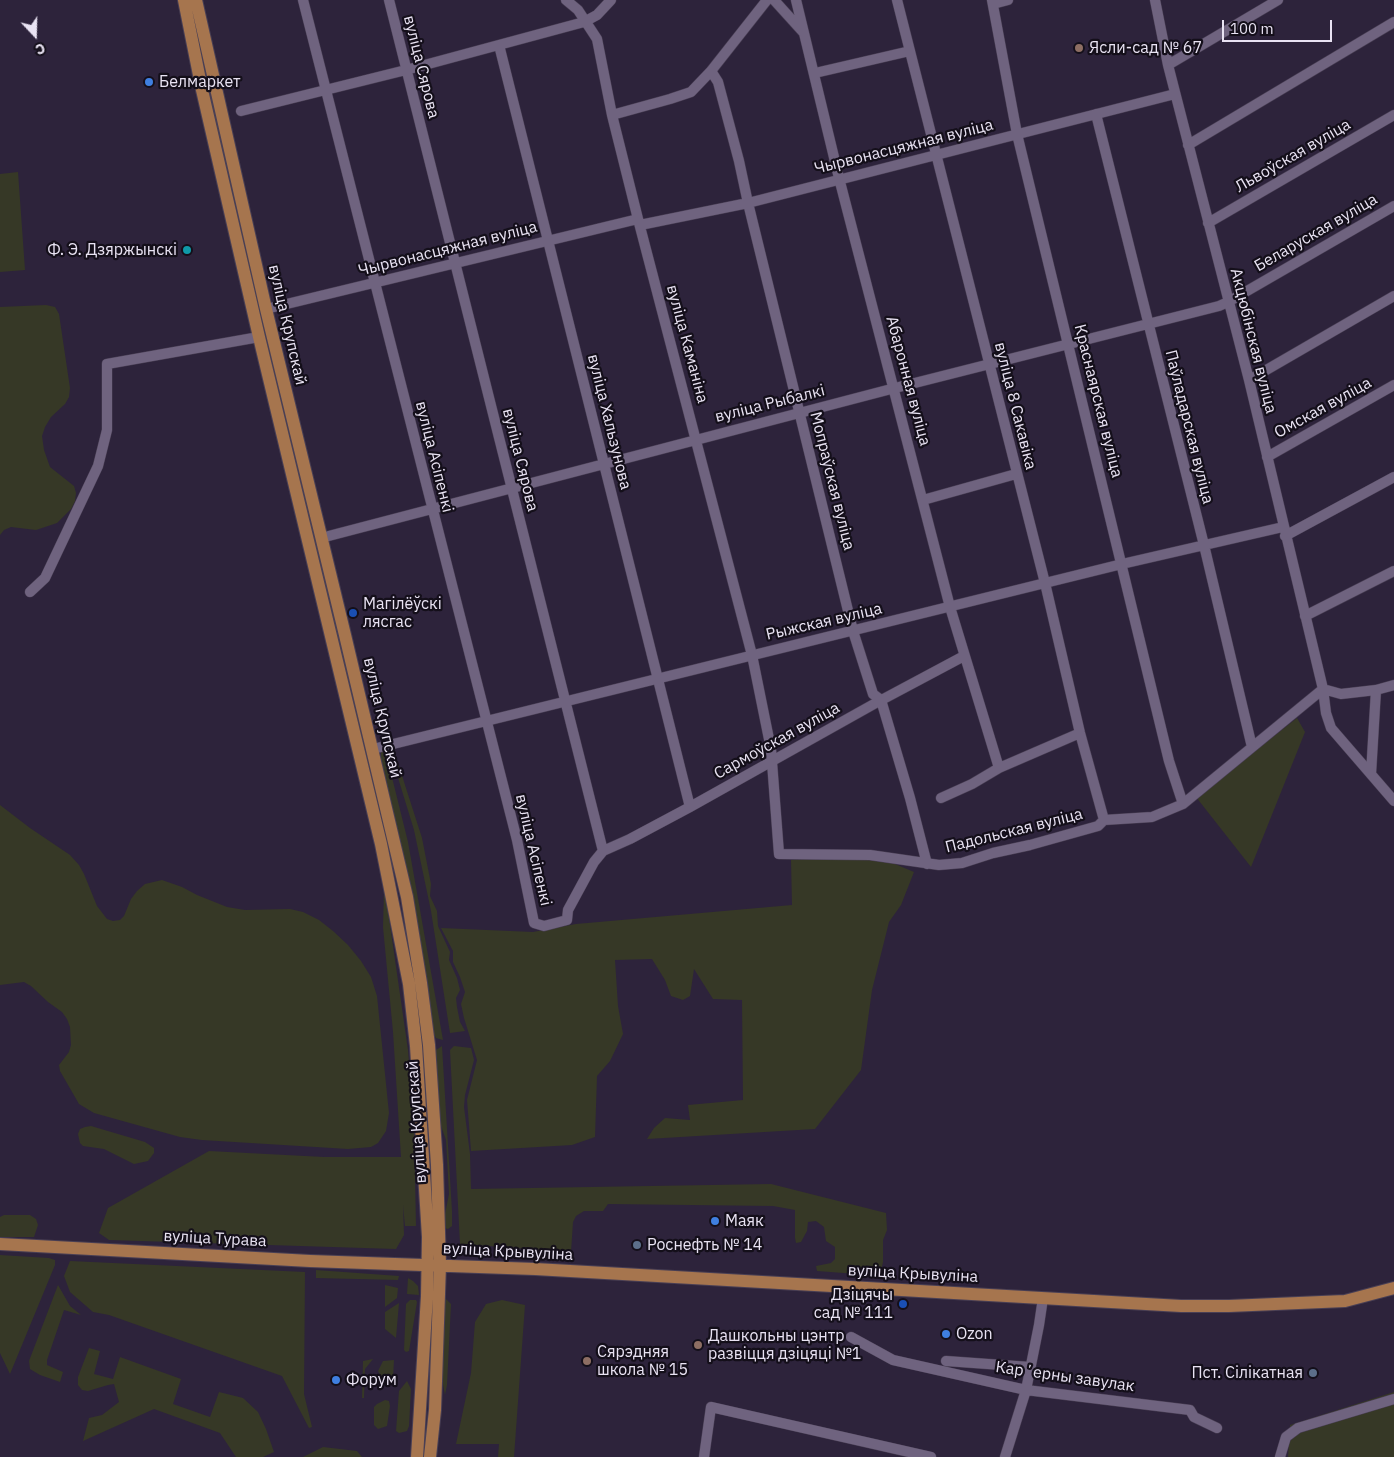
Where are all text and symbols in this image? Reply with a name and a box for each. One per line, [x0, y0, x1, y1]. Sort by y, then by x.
north arrow [10, 10, 60, 60]
scale bar [1224, 10, 1334, 42]
street label: вуліца Сярова [399, 13, 443, 121]
text: 100 m [1230, 19, 1274, 38]
place label: Ясли-сад № 67 [1089, 38, 1202, 58]
text: С [33, 39, 48, 59]
marker: Ясли-сад № 67 [1073, 42, 1085, 54]
place label: Белмаркет [159, 72, 241, 92]
marker: Белмаркет [143, 76, 155, 88]
street label: Чырвонасцяжная вуліца [813, 115, 995, 179]
street label: Львоўская вуліца [1232, 115, 1354, 197]
street label: Беларуская вуліца [1251, 190, 1381, 276]
street label: Чырвонасцяжная вуліца [357, 217, 539, 281]
place label: Ф. Э. Дзяржынскі [47, 240, 177, 260]
marker: Ф. Э. Дзяржынскі [181, 244, 193, 256]
street label: вуліца Крупскай [264, 263, 310, 387]
street label: Акцюбінская вуліца [1226, 266, 1280, 416]
street label: вуліца Каманіна [662, 283, 712, 405]
street label: Абаронная вуліца [881, 314, 935, 448]
street label: Краснаярская вуліца [1070, 322, 1126, 480]
street label: вуліца 8 Сакавіка [990, 340, 1040, 472]
street label: Паўладарская вуліца [1161, 348, 1217, 506]
street label: вуліца Хальзунова [583, 352, 635, 492]
street label: Омская вуліца [1271, 373, 1375, 443]
street label: вуліца Рыбалкі [713, 381, 827, 427]
street label: вуліца Асіпенкі [411, 399, 457, 515]
street label: вуліца Сярова [498, 406, 542, 514]
street label: Мопраўская вуліца [806, 410, 858, 552]
place label: Магілёўскі лясгас [363, 594, 442, 632]
street label: Рыжская вуліца [764, 599, 884, 645]
marker: Магілёўскі лясгас [347, 607, 359, 619]
street label: вуліца Крупскай [359, 656, 405, 780]
street label: Сармоўская вуліца [711, 698, 843, 784]
street label: вуліца Асіпенкі [511, 792, 555, 908]
street label: Падольская вуліца [943, 805, 1085, 857]
street label: вуліца Крупскай [403, 1060, 431, 1184]
place label: Маяк [725, 1211, 764, 1231]
marker: Маяк [709, 1215, 721, 1227]
street label: вуліца Турава [163, 1227, 267, 1251]
place label: Роснефть № 14 [647, 1235, 762, 1255]
street label: вуліца Крывуліна [442, 1239, 574, 1265]
marker: Роснефть № 14 [631, 1239, 643, 1251]
street label: вуліца Крывуліна [847, 1261, 979, 1287]
place label: Дзіцячы сад № 111 [814, 1285, 893, 1323]
marker: Дзіцячы сад № 111 [897, 1298, 909, 1310]
place label: Ozon [956, 1324, 993, 1344]
place label: Дашкольны цэнтр развіцця дзіцяці №1 [708, 1326, 861, 1364]
marker: Ozon [940, 1328, 952, 1340]
marker: Дашкольны цэнтр развіцця дзіцяці №1 [692, 1339, 704, 1351]
place label: Сярэдняя школа № 15 [597, 1342, 688, 1380]
marker: Сярэдняя школа № 15 [581, 1355, 593, 1367]
street label: Карʼерны завулак [994, 1358, 1136, 1396]
place label: Пст. Сілікатная [1191, 1363, 1303, 1383]
marker: Пст. Сілікатная [1307, 1367, 1319, 1379]
place label: Форум [346, 1370, 397, 1390]
marker: Форум [330, 1374, 342, 1386]

